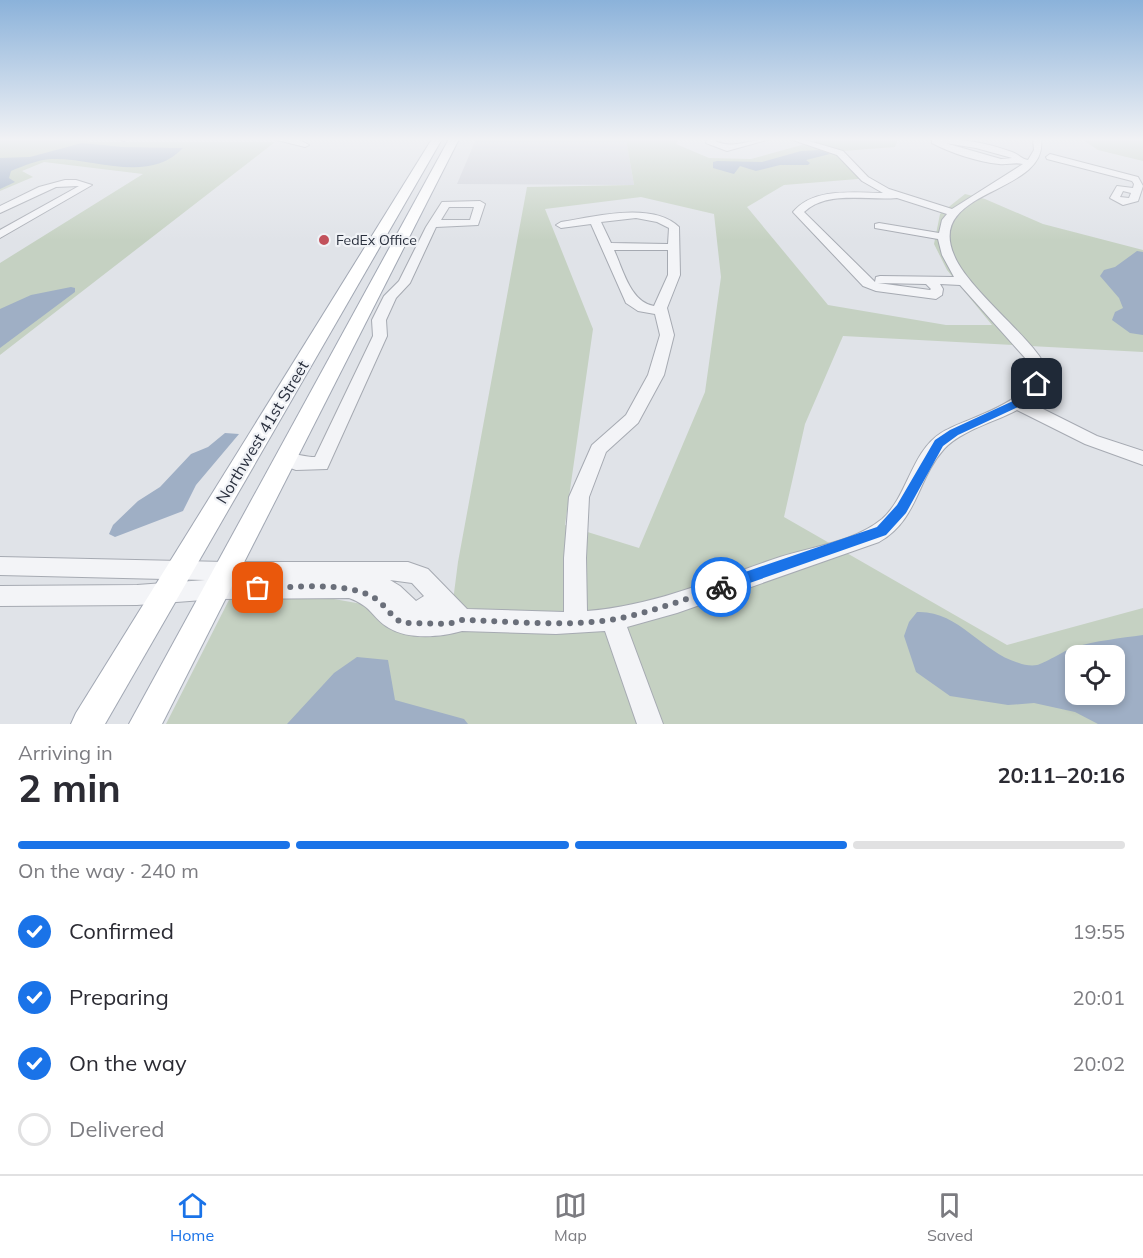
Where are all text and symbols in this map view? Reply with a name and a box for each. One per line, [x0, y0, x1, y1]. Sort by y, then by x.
place label: FedEx Office [336, 231, 417, 249]
marker: FedEx Office [317, 233, 331, 247]
street label: Northwest 41st Street [211, 356, 313, 507]
pin [1011, 358, 1062, 409]
icon: home [1020, 367, 1053, 400]
courier [691, 557, 751, 617]
pin [232, 562, 283, 613]
icon: bag [241, 571, 274, 604]
icon: bike [705, 571, 738, 604]
map controls [1065, 645, 1125, 705]
button: locate [1065, 645, 1125, 705]
text: Arriving in [18, 740, 113, 765]
text: 20:11–20:16 [997, 761, 1125, 789]
text: 2 min [18, 763, 121, 812]
text: On the way · 240 m [18, 858, 199, 883]
icon: check [18, 915, 51, 948]
text: Confirmed [69, 917, 174, 945]
text: 19:55 [1072, 919, 1125, 944]
icon: check [18, 981, 51, 1014]
text: Preparing [69, 983, 169, 1011]
text: 20:01 [1072, 985, 1125, 1010]
icon: check [18, 1047, 51, 1080]
text: On the way [69, 1049, 187, 1077]
text: 20:02 [1072, 1051, 1125, 1076]
text: Delivered [69, 1115, 164, 1143]
tab: Home [170, 1189, 214, 1245]
tab: Map [554, 1189, 587, 1245]
tab: Saved [927, 1189, 973, 1245]

